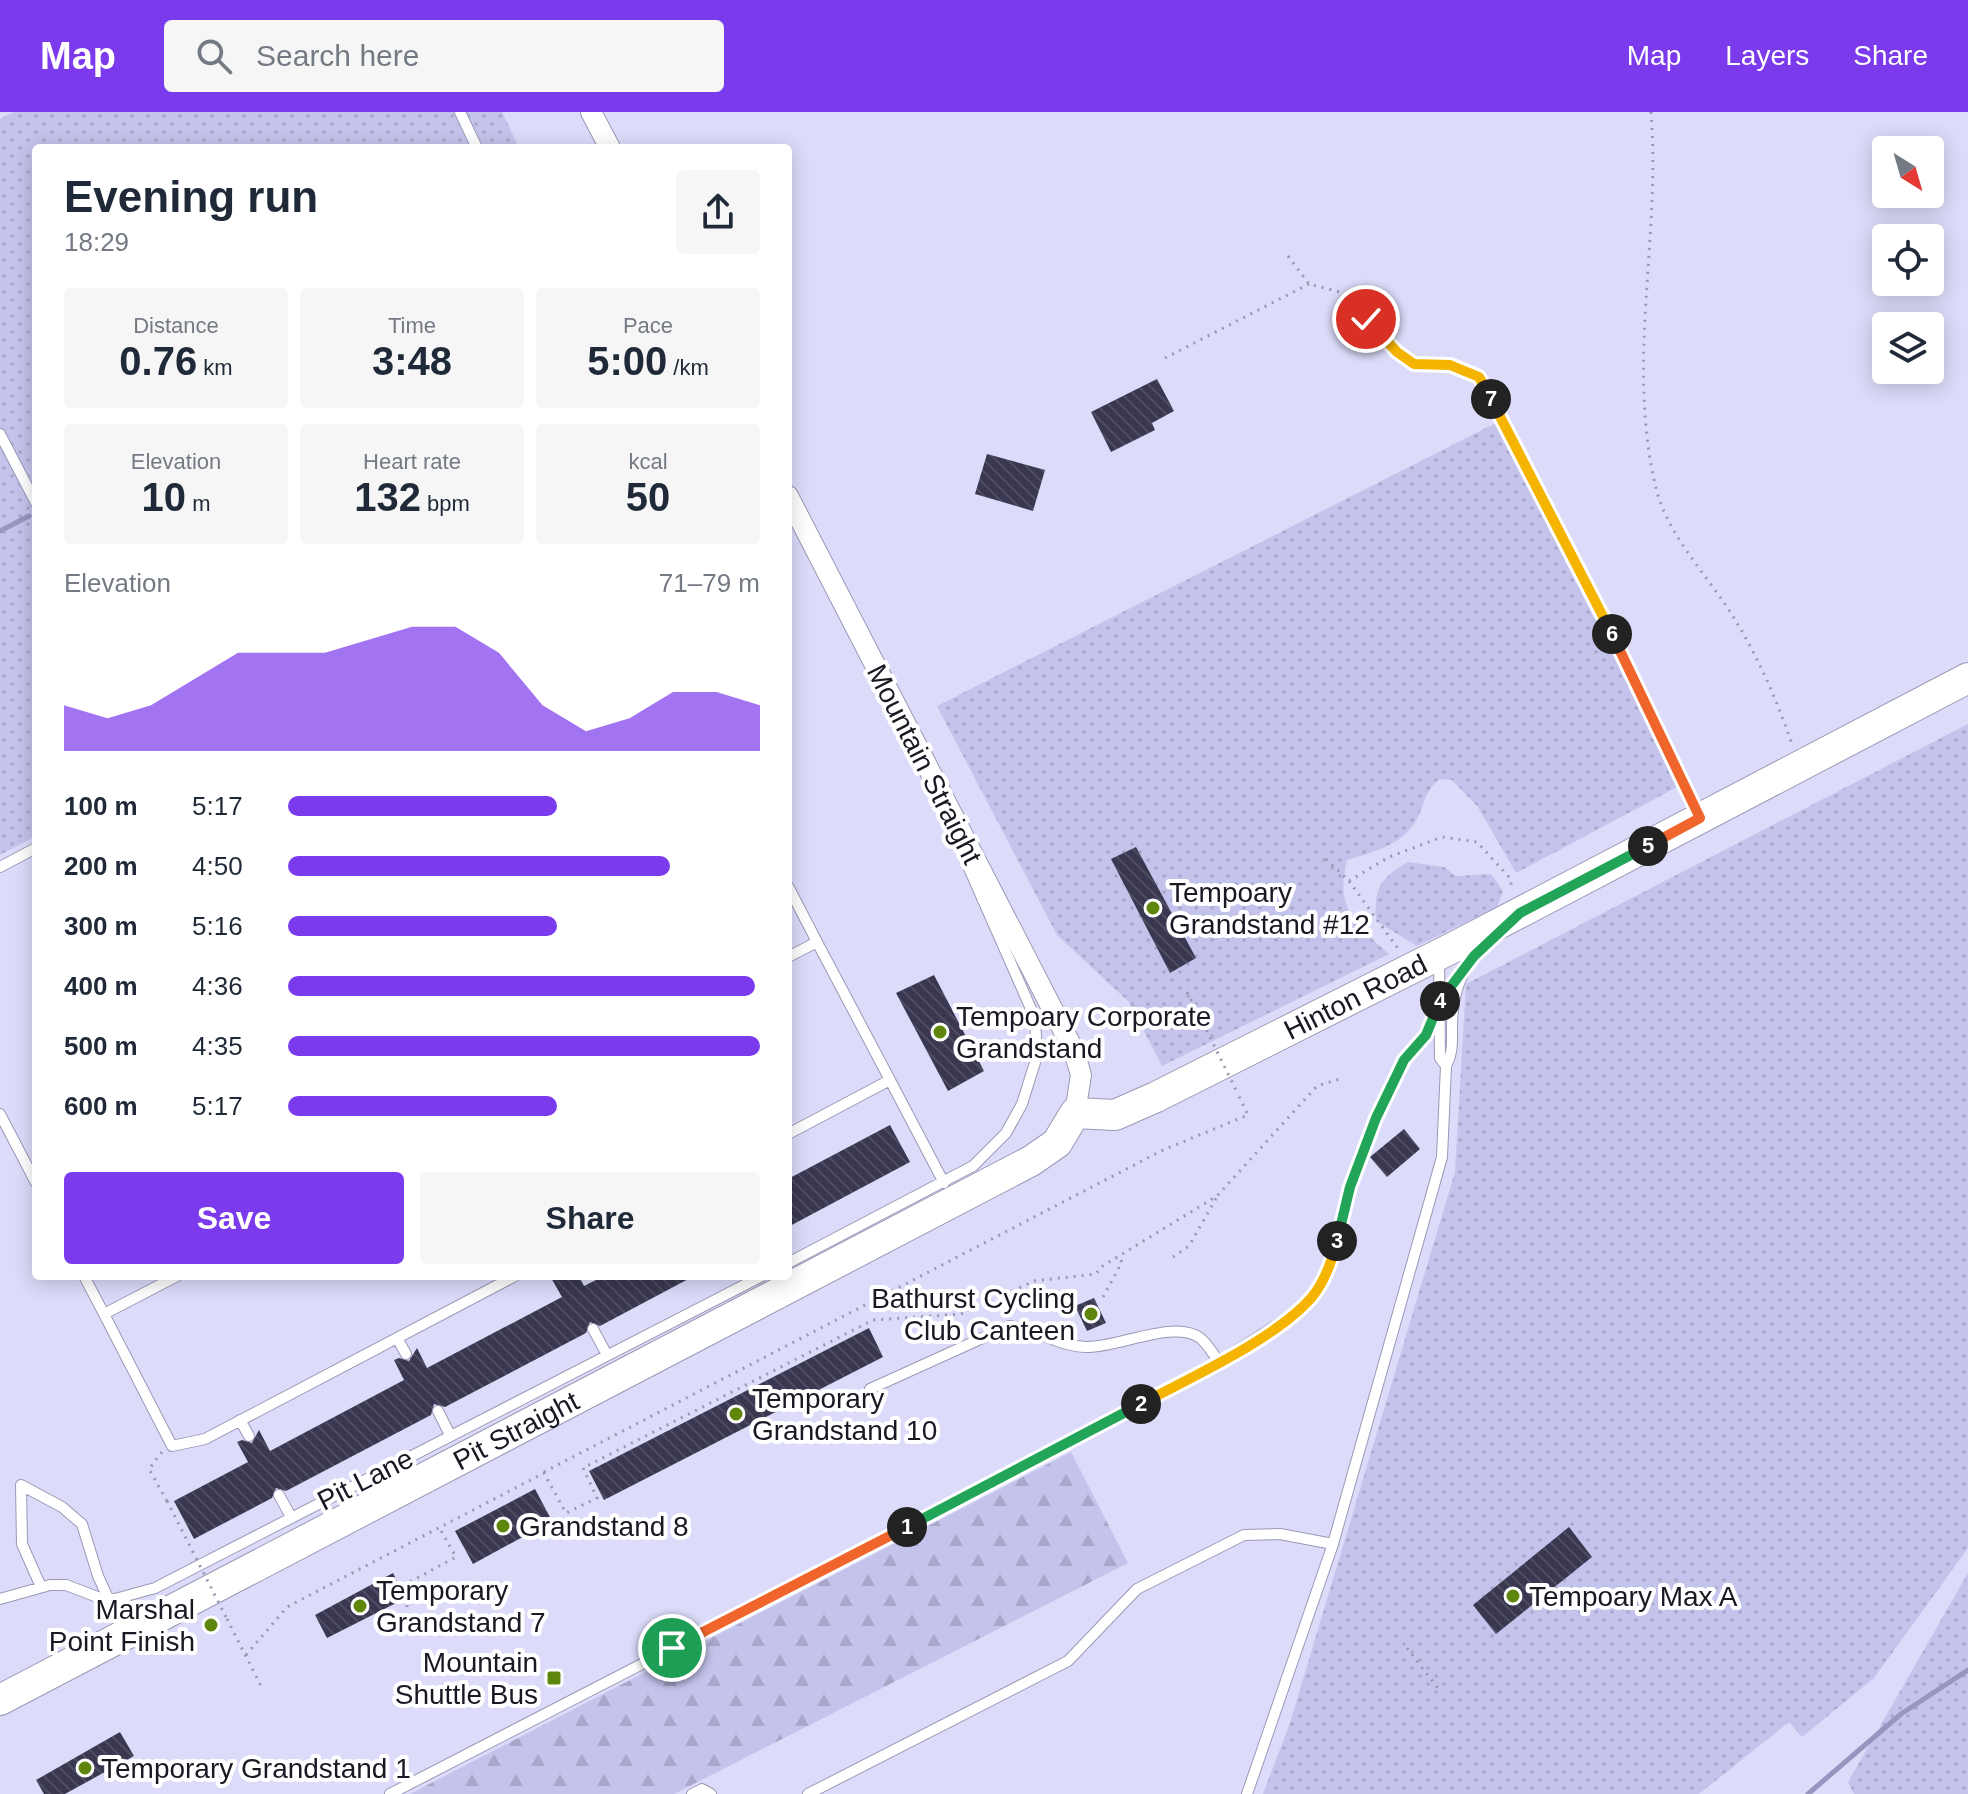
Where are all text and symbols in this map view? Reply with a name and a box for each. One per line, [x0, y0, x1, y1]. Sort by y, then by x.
search box [164, 20, 724, 92]
icon: search [192, 34, 236, 78]
text: Map [40, 35, 116, 77]
text: Search here [256, 39, 419, 72]
text: Map [1627, 40, 1681, 71]
text: Layers [1725, 40, 1809, 71]
text: Share [1853, 40, 1928, 71]
north arrow [1872, 136, 1944, 208]
map controls [1872, 136, 1944, 384]
button: share [676, 170, 760, 254]
text: Evening run [64, 172, 318, 221]
button: locate [1872, 224, 1944, 296]
text: 18:29 [64, 227, 129, 257]
pin [1332, 285, 1400, 353]
icon: check [1344, 297, 1388, 341]
button: layers [1872, 312, 1944, 384]
text: Distance [133, 313, 219, 338]
text: Time [388, 313, 436, 338]
text: Pace [623, 313, 673, 338]
text: 0.76 [119, 339, 197, 383]
text: 3:48 [372, 339, 452, 383]
text: 5:00 [587, 339, 667, 383]
text: km [197, 355, 233, 380]
text: /km [667, 355, 709, 380]
pin: 7 [1471, 379, 1511, 419]
text: 7 [1485, 386, 1497, 411]
text: Elevation [131, 449, 221, 474]
text: Heart rate [363, 449, 461, 474]
text: kcal [628, 449, 668, 474]
text: 10 [142, 475, 186, 519]
text: 132 [354, 475, 421, 519]
text: 50 [626, 475, 670, 519]
text: m [186, 491, 210, 516]
text: bpm [421, 491, 470, 516]
text: Elevation [64, 568, 171, 598]
text: 71–79 m [659, 568, 760, 598]
pin: 6 [1592, 614, 1632, 654]
text: 6 [1606, 621, 1618, 646]
street label: Mountain Straight [861, 659, 988, 869]
text: 100 m [64, 791, 138, 821]
text: 5:17 [192, 791, 243, 821]
pin: 5 [1628, 826, 1668, 866]
text: 5 [1642, 833, 1654, 858]
text: 200 m [64, 851, 138, 881]
text: 4:50 [192, 851, 243, 881]
place label: Tempoary Grandstand #12 [1169, 877, 1370, 940]
marker: Tempoary Grandstand #12 [1144, 899, 1162, 917]
text: 300 m [64, 911, 138, 941]
text: 5:16 [192, 911, 243, 941]
street label: Hinton Road [1279, 948, 1432, 1046]
text: 400 m [64, 971, 138, 1001]
text: 4:36 [192, 971, 243, 1001]
pin: 4 [1420, 981, 1460, 1021]
text: 4 [1434, 988, 1446, 1013]
place label: Tempoary Corporate Grandstand [956, 1001, 1211, 1064]
marker: Tempoary Corporate Grandstand [931, 1023, 949, 1041]
text: 500 m [64, 1031, 138, 1061]
text: 4:35 [192, 1031, 243, 1061]
text: 600 m [64, 1091, 138, 1121]
text: 5:17 [192, 1091, 243, 1121]
button: Save [64, 1172, 404, 1264]
button: Share [420, 1172, 760, 1264]
pin: 3 [1317, 1221, 1357, 1261]
text: 3 [1331, 1228, 1343, 1253]
place label: Bathurst Cycling Club Canteen [871, 1283, 1075, 1346]
marker: Bathurst Cycling Club Canteen [1082, 1305, 1100, 1323]
place label: Temporary Grandstand 10 [752, 1383, 937, 1446]
pin: 2 [1121, 1384, 1161, 1424]
street label: Pit Straight [448, 1385, 584, 1476]
text: 2 [1135, 1391, 1147, 1416]
marker: Temporary Grandstand 10 [727, 1405, 745, 1423]
street label: Pit Lane [312, 1442, 418, 1517]
pin: 1 [887, 1507, 927, 1547]
place label: Grandstand 8 [519, 1511, 689, 1542]
text: 1 [901, 1514, 913, 1539]
marker: Grandstand 8 [494, 1517, 512, 1535]
place label: Temporary Grandstand 7 [376, 1575, 546, 1638]
place label: Tempoary Max A [1529, 1581, 1738, 1612]
marker: Tempoary Max A [1504, 1587, 1522, 1605]
place label: Marshal Point Finish [49, 1594, 195, 1657]
marker: Temporary Grandstand 7 [351, 1597, 369, 1615]
pin [638, 1614, 706, 1682]
marker: Marshal Point Finish [202, 1616, 220, 1634]
icon: arrive [650, 1626, 694, 1670]
place label: Mountain Shuttle Bus [395, 1647, 538, 1710]
marker: Mountain Shuttle Bus [545, 1669, 563, 1687]
place label: Temporary Grandstand 1 [101, 1753, 411, 1784]
marker: Temporary Grandstand 1 [76, 1759, 94, 1777]

